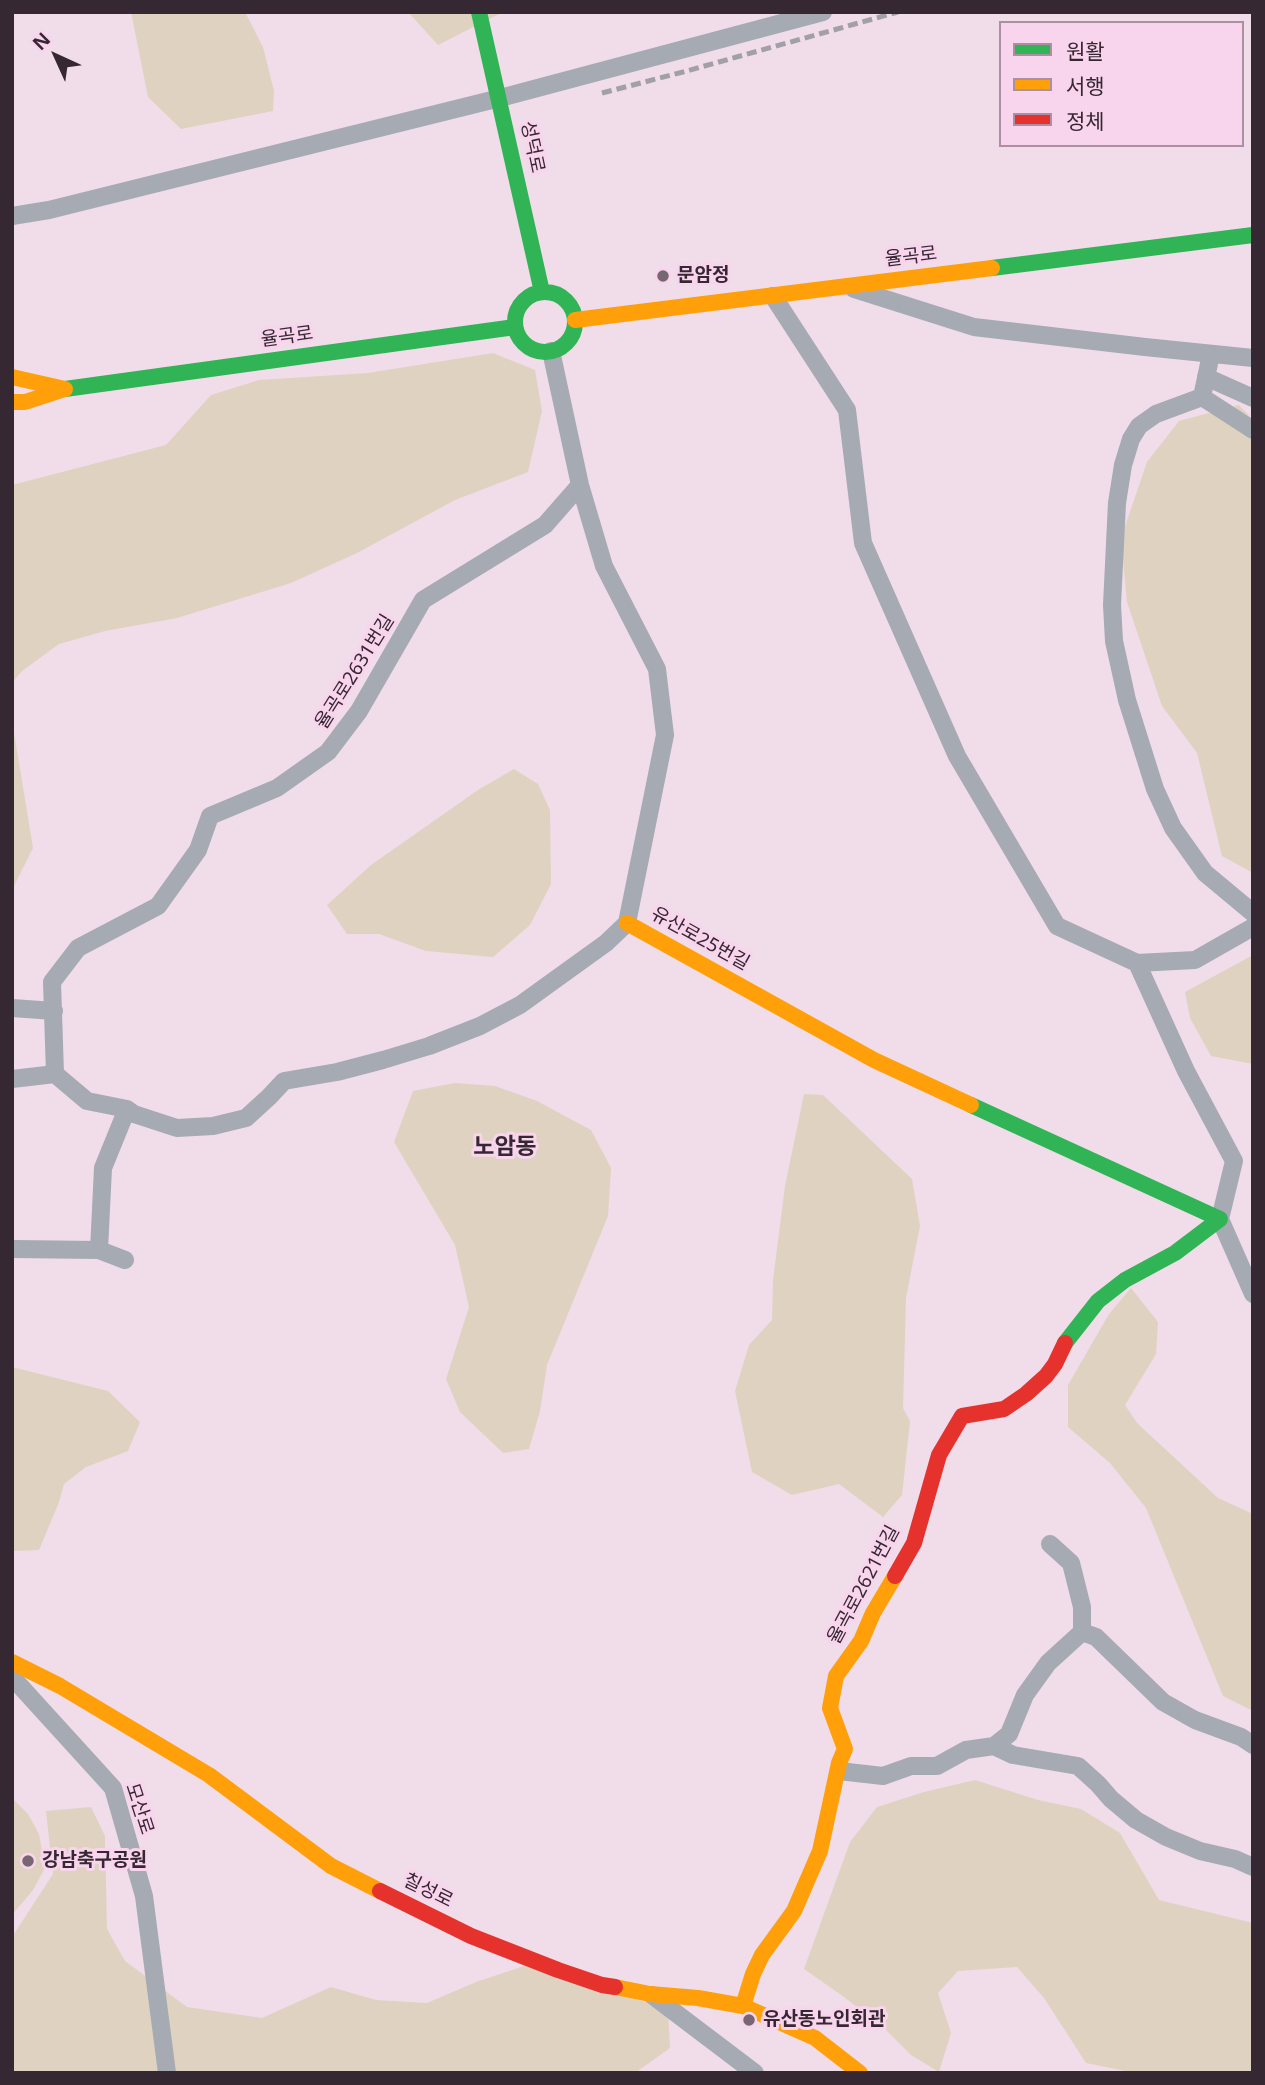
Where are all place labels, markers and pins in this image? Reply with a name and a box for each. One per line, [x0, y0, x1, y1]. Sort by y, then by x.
place label: 문암정 [677, 265, 729, 287]
marker: 문암정 [655, 268, 671, 284]
place label: 강남축구공원 [42, 1850, 147, 1872]
marker: 강남축구공원 [20, 1853, 36, 1869]
place label: 유산동노인회관 [763, 2009, 885, 2031]
marker: 유산동노인회관 [741, 2012, 757, 2028]

